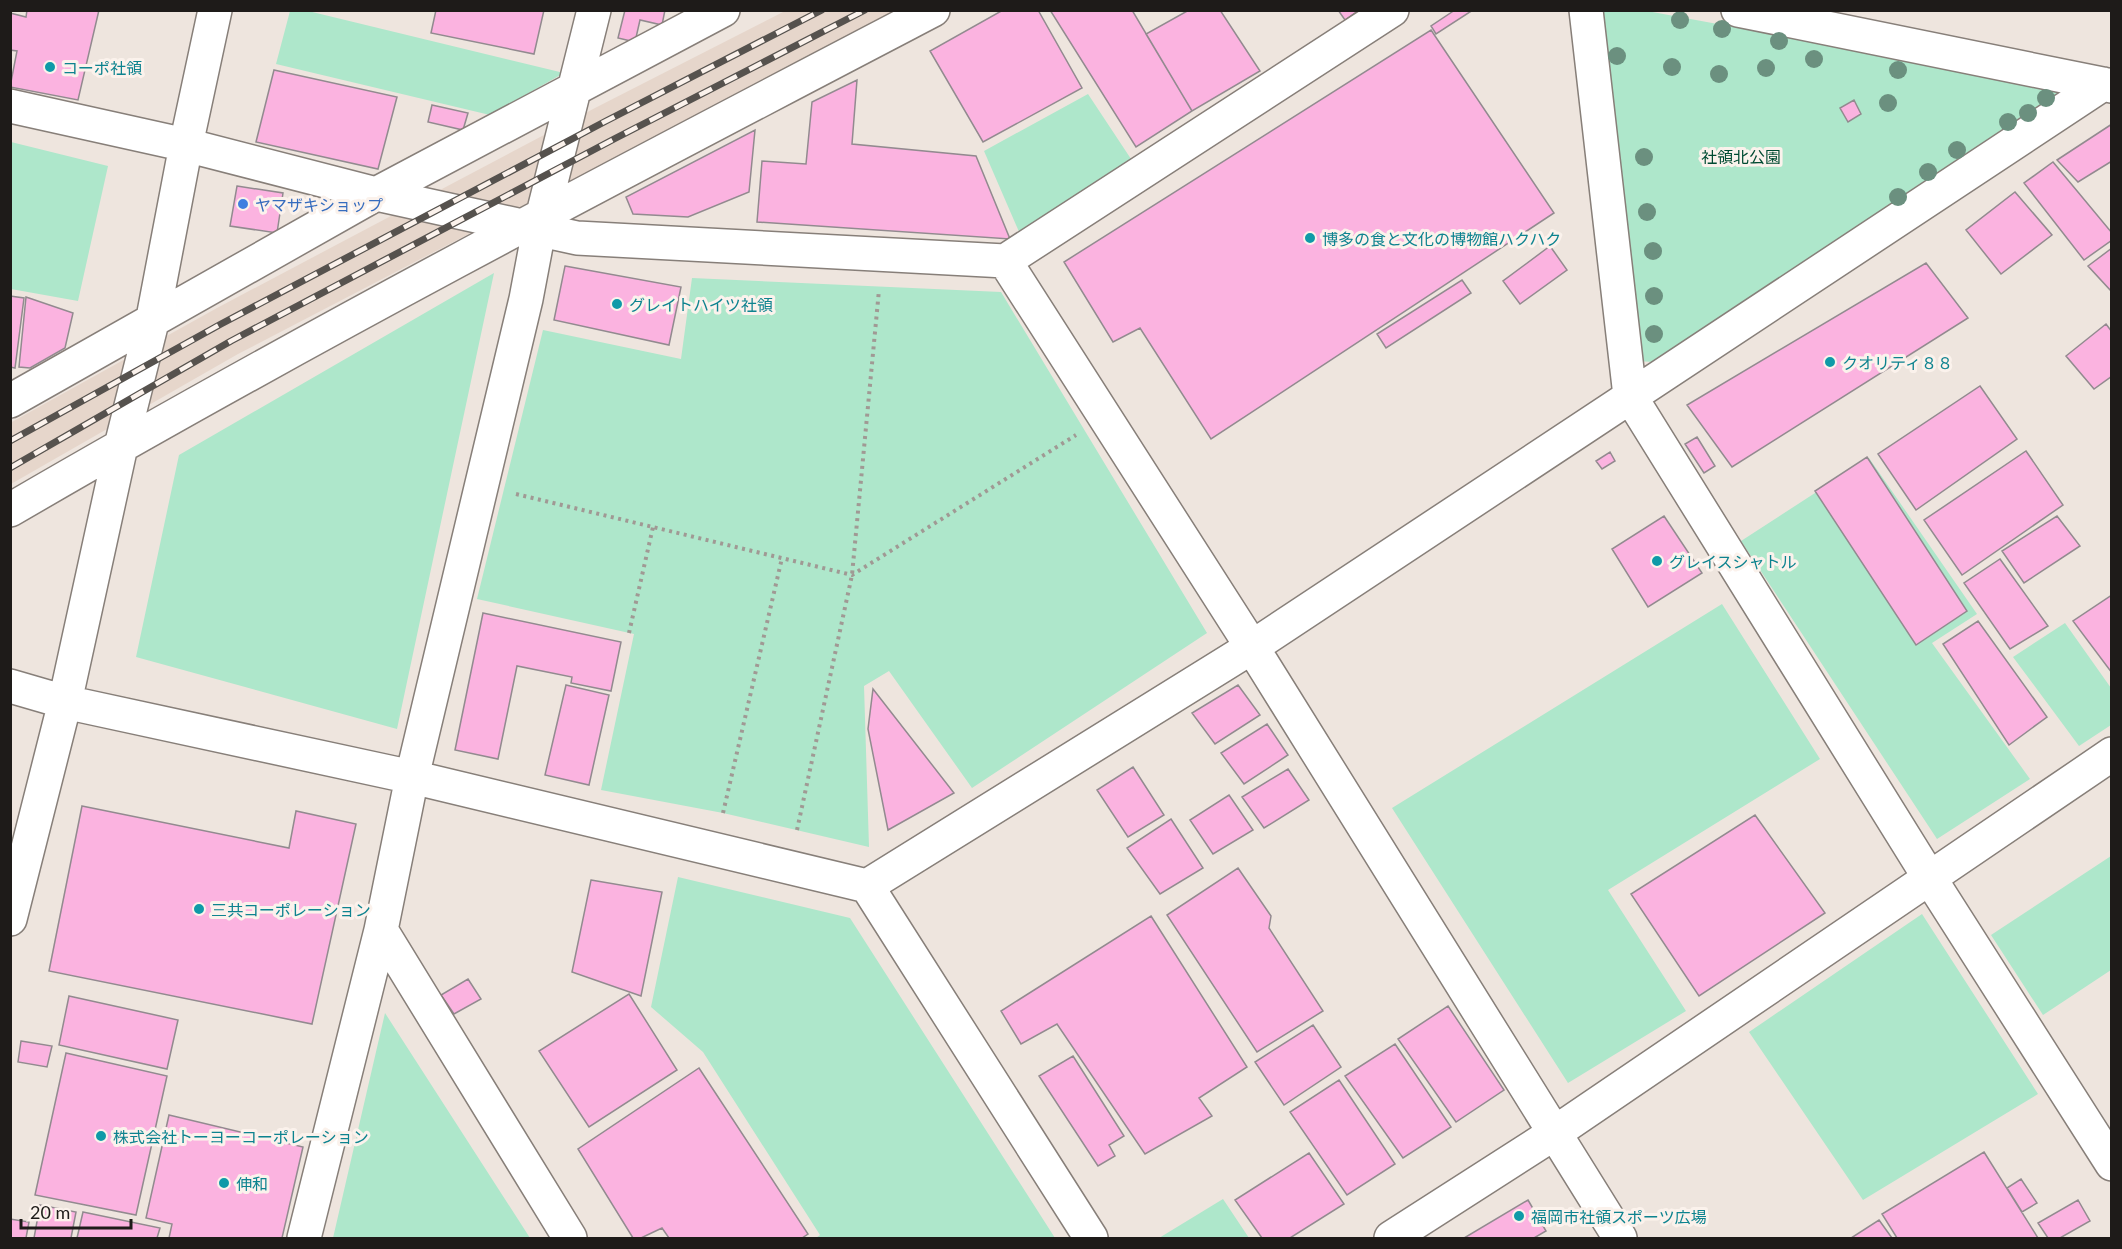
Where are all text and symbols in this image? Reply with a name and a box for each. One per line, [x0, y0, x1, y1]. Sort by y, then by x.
place label: コーポ社領 [62, 58, 142, 77]
marker: コーポ社領 [43, 60, 57, 74]
park label: 社領北公園 [1701, 147, 1781, 166]
place label: ヤマザキショップ [255, 195, 383, 214]
marker: ヤマザキショップ [236, 197, 250, 211]
place label: 博多の食と文化の博物館ハクハク [1322, 229, 1561, 248]
marker: 博多の食と文化の博物館ハクハク [1303, 231, 1317, 245]
place label: グレイトハイツ社領 [629, 295, 773, 314]
marker: グレイトハイツ社領 [610, 297, 624, 311]
place label: クオリティ８８ [1842, 353, 1953, 372]
marker: クオリティ８８ [1823, 355, 1837, 369]
place label: グレイスシャトル [1669, 552, 1797, 571]
marker: グレイスシャトル [1650, 554, 1664, 568]
place label: 三共コーポレーション [211, 900, 371, 919]
marker: 三共コーポレーション [192, 902, 206, 916]
place label: 株式会社トーヨーコーポレーション [113, 1127, 369, 1146]
marker: 株式会社トーヨーコーポレーション [94, 1129, 108, 1143]
place label: 伸和 [236, 1174, 268, 1193]
marker: 伸和 [217, 1176, 231, 1190]
scale bar [21, 1192, 130, 1230]
text: 20 m [30, 1201, 70, 1223]
place label: 福岡市社領スポーツ広場 [1531, 1207, 1707, 1226]
marker: 福岡市社領スポーツ広場 [1512, 1209, 1526, 1223]

